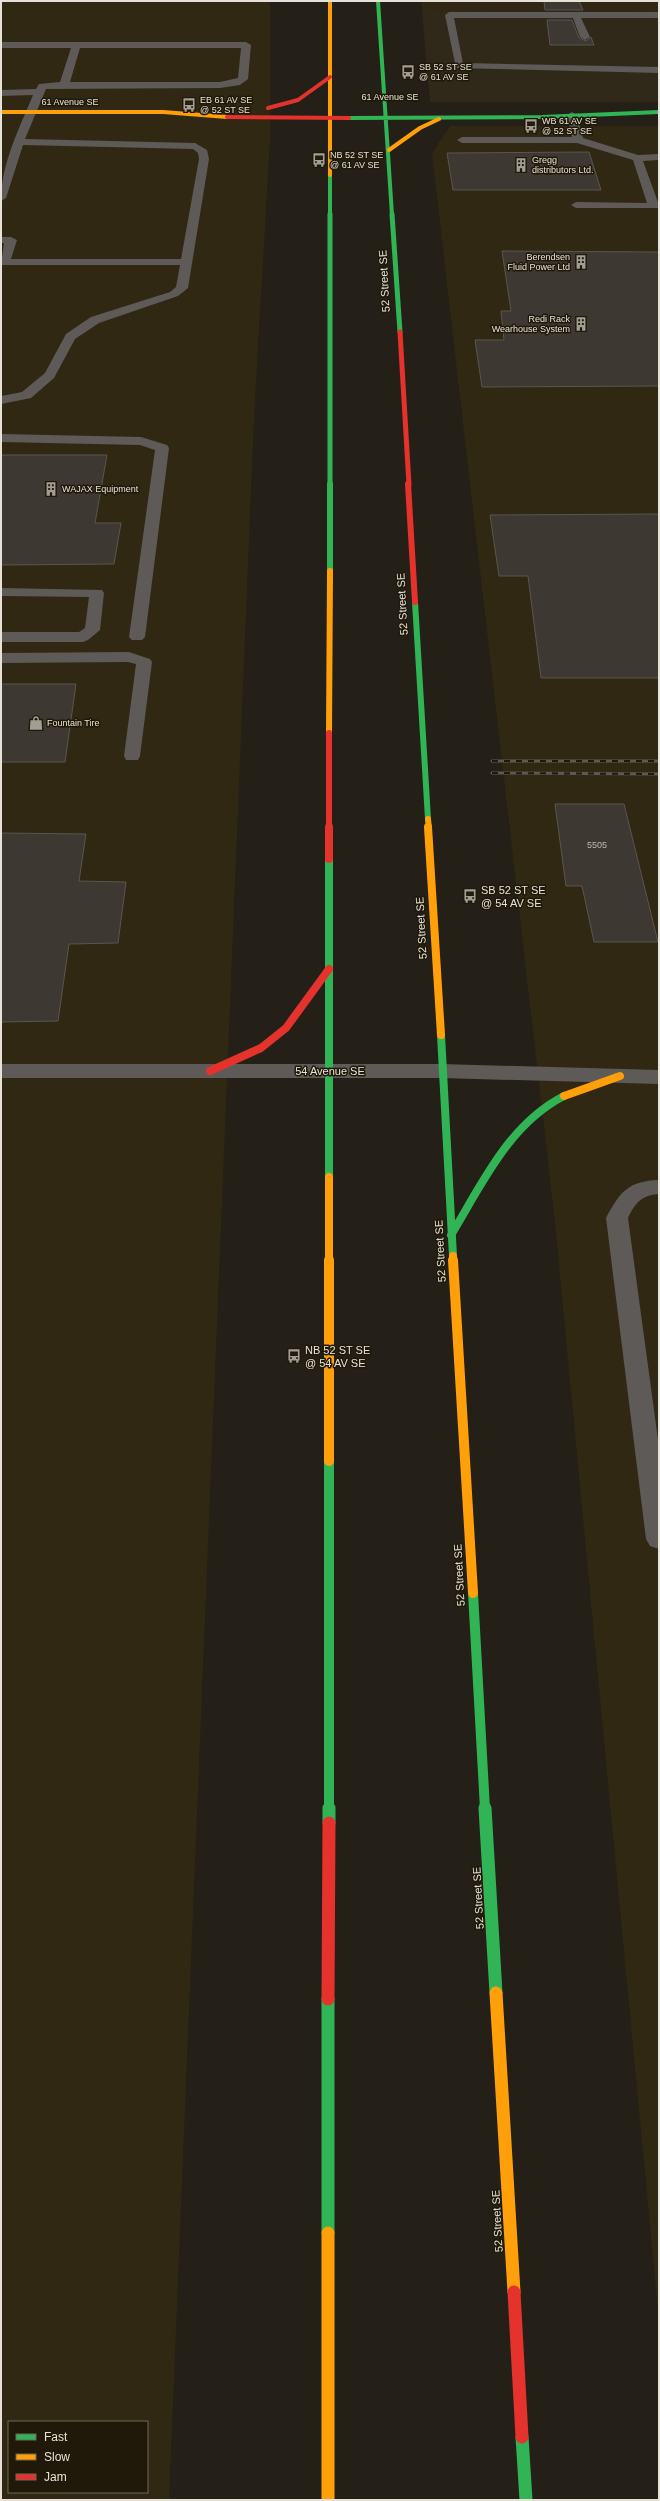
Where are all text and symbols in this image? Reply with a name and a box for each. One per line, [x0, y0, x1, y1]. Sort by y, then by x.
place label: SB 52 ST SE @ 61 AV SE [419, 62, 472, 82]
bus stop icon: SB 52 ST SE @ 61 AV SE [400, 64, 416, 80]
street label: 61 Avenue SE [362, 92, 418, 102]
place label: EB 61 AV SE @ 52 ST SE [200, 95, 252, 115]
street label: 61 Avenue SE [42, 97, 98, 107]
bus stop icon: EB 61 AV SE @ 52 ST SE [181, 97, 197, 113]
place label: WB 61 AV SE @ 52 ST SE [542, 116, 597, 136]
bus stop icon: WB 61 AV SE @ 52 ST SE [523, 118, 539, 134]
place label: NB 52 ST SE @ 61 AV SE [330, 150, 383, 170]
bus stop icon: NB 52 ST SE @ 61 AV SE [311, 152, 327, 168]
place label: Gregg distributors Ltd. [532, 155, 594, 175]
building icon: Gregg distributors Ltd. [513, 157, 529, 173]
street label: 52 Street SE [376, 250, 392, 312]
place label: Berendsen Fluid Power Ltd [507, 252, 570, 272]
building icon: Berendsen Fluid Power Ltd [573, 254, 589, 270]
place label: Redi Rack Wearhouse System [492, 314, 570, 334]
building icon: Redi Rack Wearhouse System [573, 316, 589, 332]
building icon: WAJAX Equipment [43, 481, 59, 497]
place label: WAJAX Equipment [62, 484, 139, 494]
street label: 52 Street SE [394, 573, 410, 635]
shop icon: Fountain Tire [28, 715, 44, 731]
place label: Fountain Tire [47, 718, 100, 728]
house number: 5505 [587, 840, 607, 850]
place label: SB 52 ST SE @ 54 AV SE [481, 884, 546, 909]
bus stop icon: SB 52 ST SE @ 54 AV SE [462, 888, 478, 904]
street label: 52 Street SE [413, 897, 429, 959]
street label: 54 Avenue SE [295, 1065, 365, 1077]
street label: 52 Street SE [432, 1220, 448, 1282]
place label: NB 52 ST SE @ 54 AV SE [305, 1344, 370, 1369]
bus stop icon: NB 52 ST SE @ 54 AV SE [286, 1348, 302, 1364]
street label: 52 Street SE [451, 1544, 467, 1606]
street label: 52 Street SE [470, 1867, 486, 1929]
street label: 52 Street SE [489, 2190, 505, 2252]
legend [8, 2421, 148, 2493]
text: Fast [44, 2430, 68, 2444]
text: Slow [44, 2450, 70, 2464]
text: Jam [44, 2470, 67, 2484]

